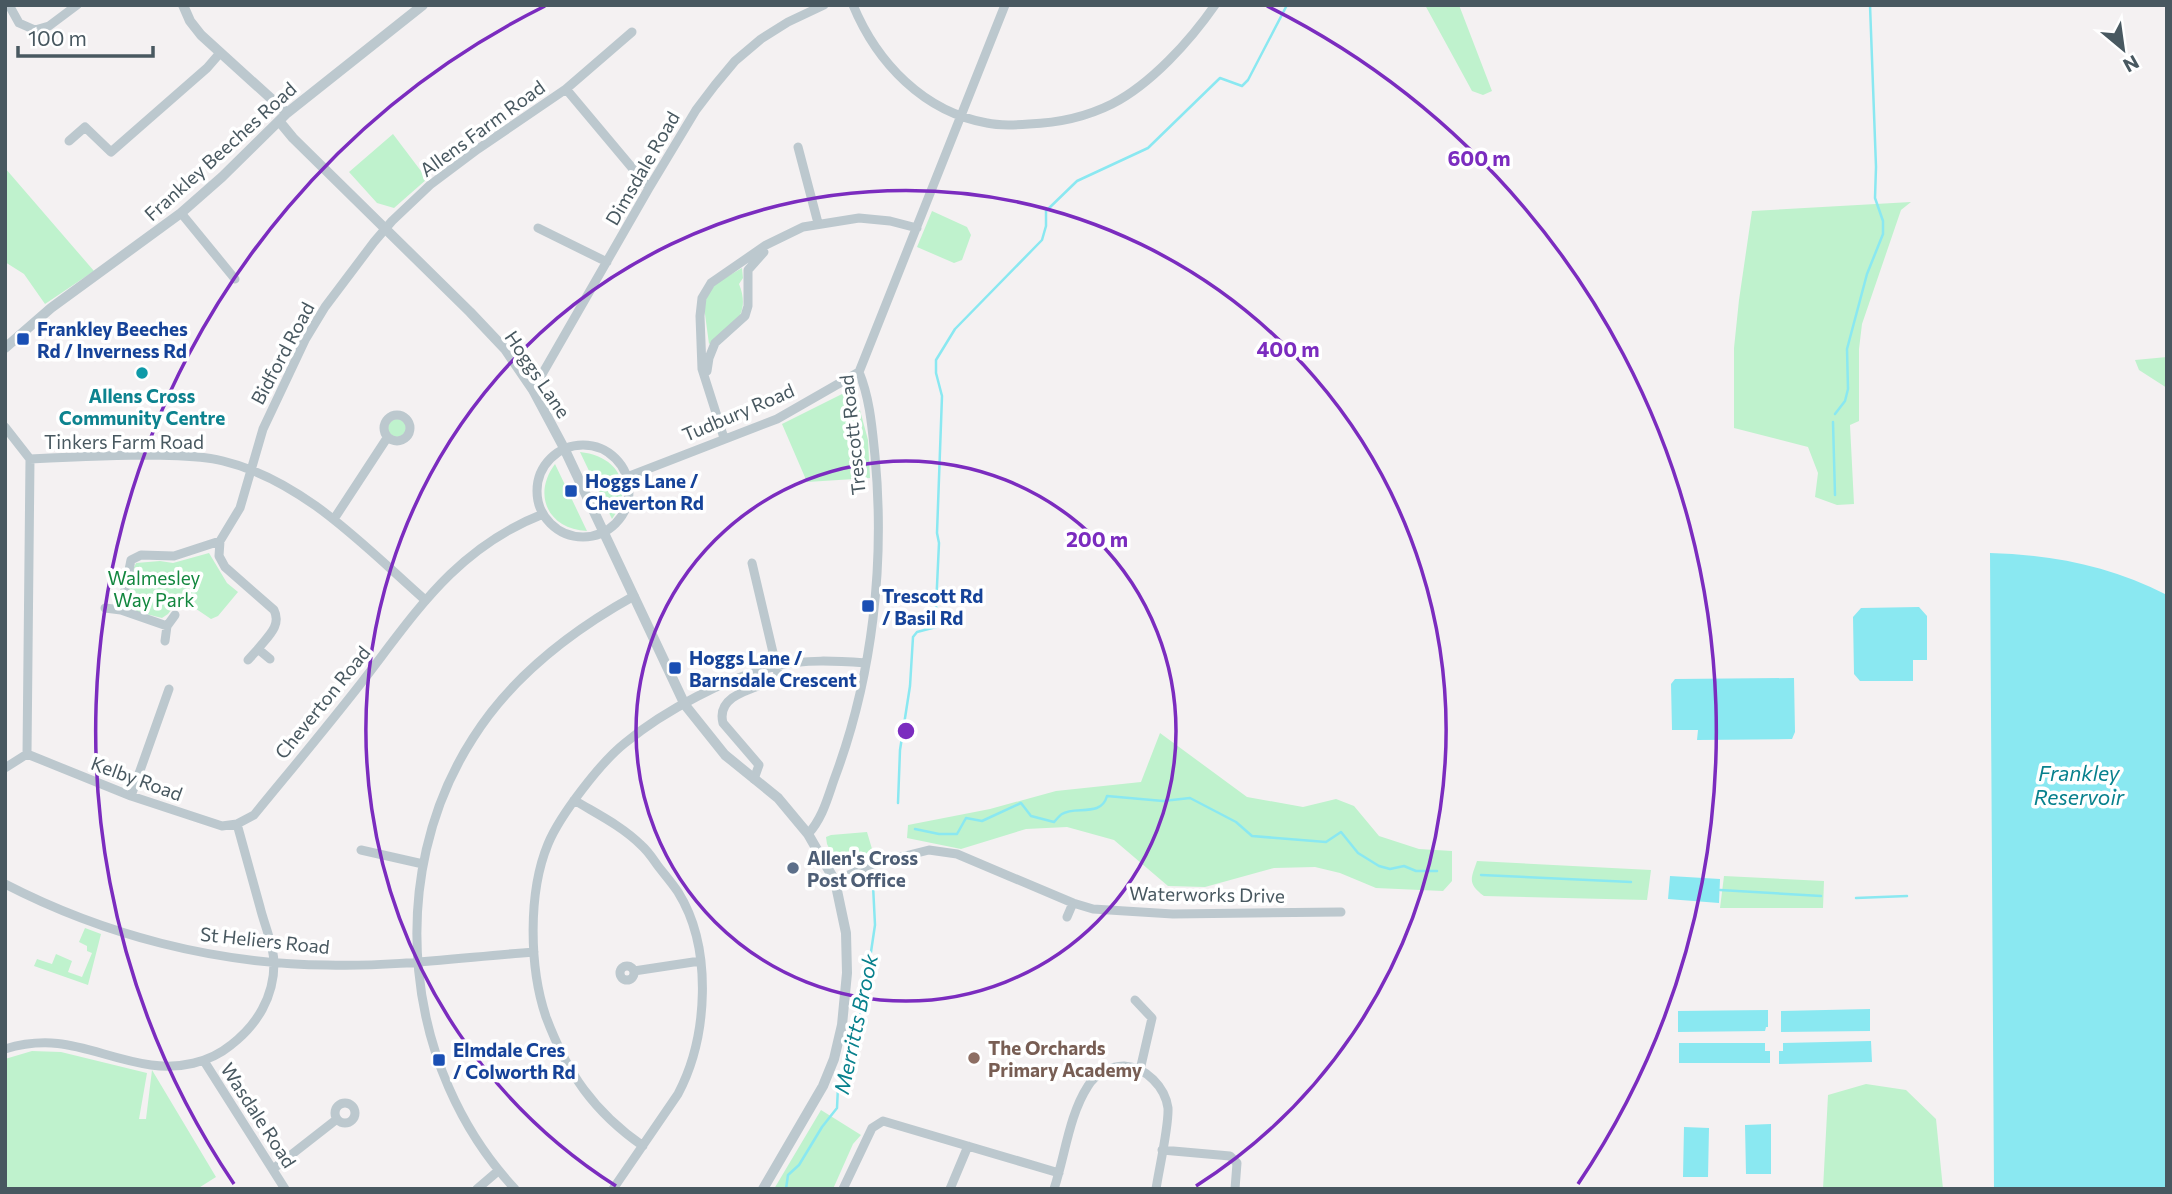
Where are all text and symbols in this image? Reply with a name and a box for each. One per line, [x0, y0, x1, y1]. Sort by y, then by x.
scale bar [18, 14, 152, 58]
north arrow [2088, 14, 2158, 84]
text: 100 m [28, 25, 87, 50]
text: N [2120, 51, 2143, 78]
street label: Allens Farm Road [415, 75, 549, 181]
street label: Frankley Beeches Road [139, 77, 301, 225]
street label: Dimsdale Road [600, 107, 684, 229]
text: 600 m [1447, 145, 1511, 170]
street label: Bidford Road [245, 298, 319, 408]
place label: Frankley Beeches Rd / Inverness Rd [37, 317, 188, 362]
street label: Hoggs Lane [500, 326, 576, 422]
marker: Frankley Beeches Rd / Inverness Rd [15, 331, 31, 347]
text: 400 m [1256, 336, 1320, 361]
marker: Allens Cross Community Centre [134, 365, 150, 381]
street label: Trescott Road [834, 374, 870, 496]
street label: Tudbury Road [679, 378, 797, 446]
place label: Allens Cross Community Centre [59, 384, 225, 429]
street label: Tinkers Farm Road [44, 430, 204, 453]
place label: Hoggs Lane / Cheverton Rd [585, 469, 704, 514]
marker: Hoggs Lane / Cheverton Rd [563, 483, 579, 499]
text: 200 m [1066, 526, 1128, 551]
park label: Walmesley Way Park [108, 566, 201, 611]
place label: Trescott Rd / Basil Rd [882, 584, 983, 629]
marker: Trescott Rd / Basil Rd [860, 598, 876, 614]
street label: Cheverton Road [269, 641, 375, 763]
place label: Hoggs Lane / Barnsdale Crescent [689, 646, 857, 691]
marker: Hoggs Lane / Barnsdale Crescent [667, 660, 683, 676]
centre of rings [894, 719, 918, 743]
street label: Kelby Road [88, 751, 186, 805]
water label: Frankley Reservoir [2034, 760, 2125, 809]
place label: Allen's Cross Post Office [807, 846, 918, 891]
marker: Allen's Cross Post Office [785, 860, 801, 876]
street label: Waterworks Drive [1129, 881, 1285, 907]
street label: St Heliers Road [199, 922, 331, 958]
water label: Merritts Brook [828, 951, 882, 1096]
place label: The Orchards Primary Academy [988, 1036, 1143, 1081]
place label: Elmdale Cres / Colworth Rd [453, 1038, 576, 1083]
marker: The Orchards Primary Academy [966, 1050, 982, 1066]
marker: Elmdale Cres / Colworth Rd [431, 1052, 447, 1068]
street label: Wasdale Road [216, 1058, 302, 1172]

